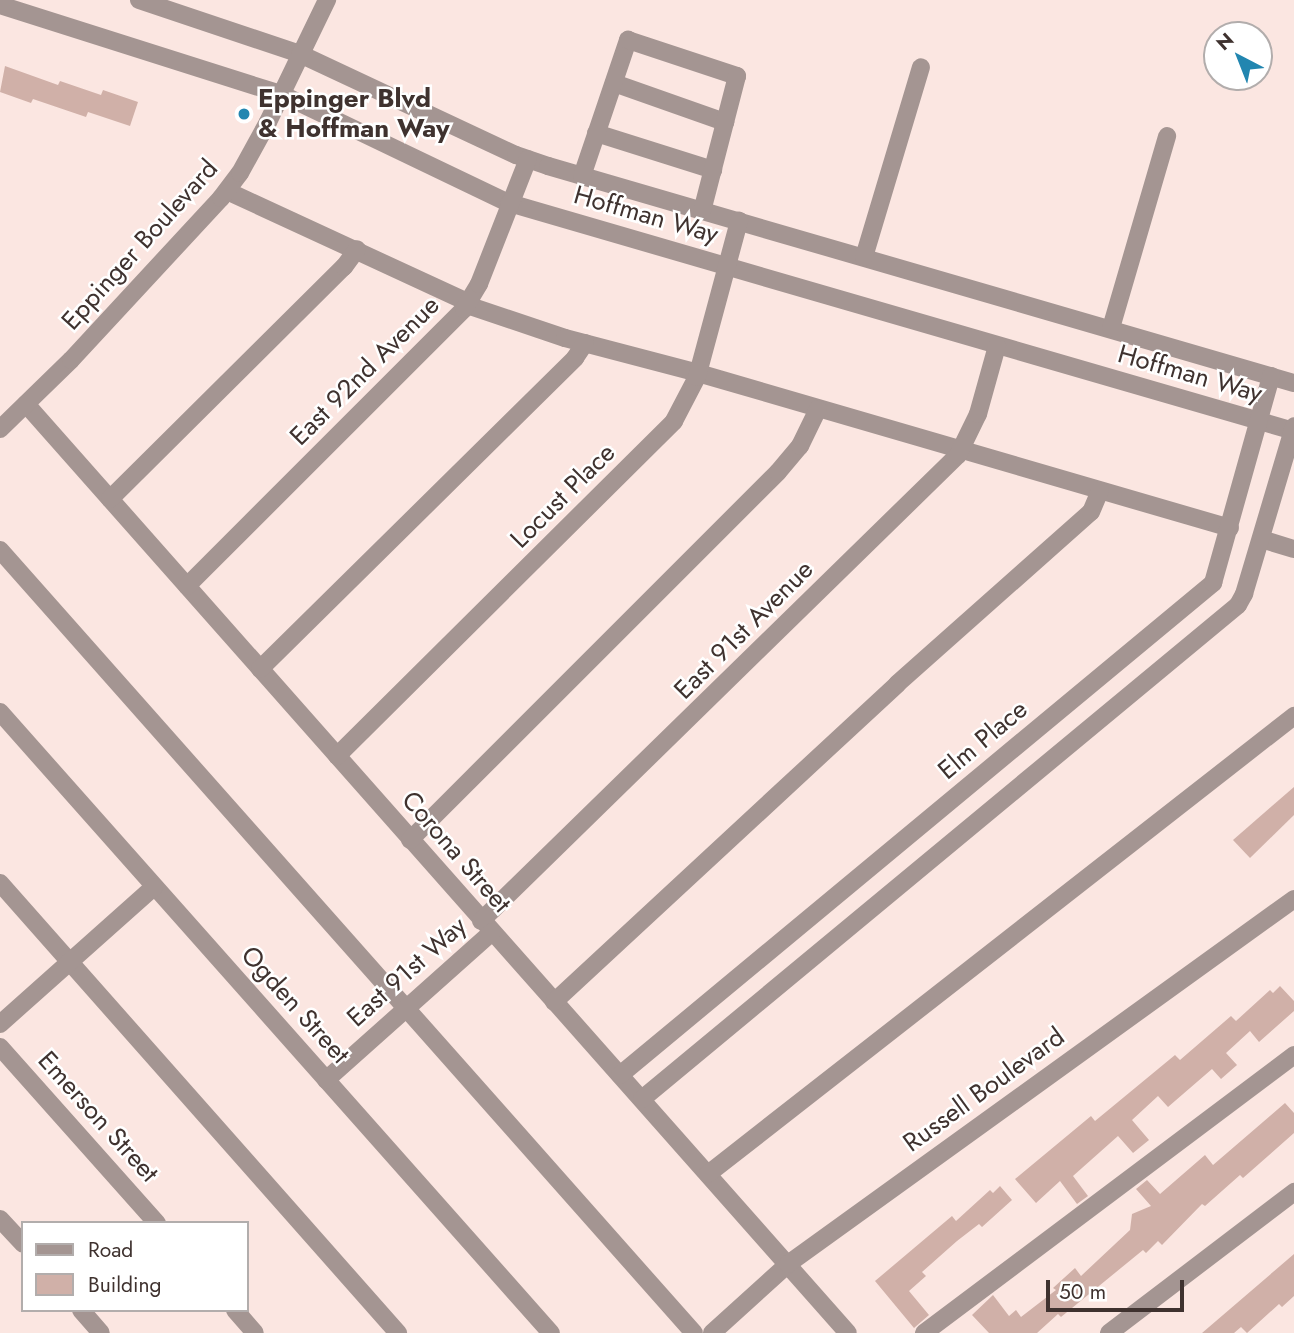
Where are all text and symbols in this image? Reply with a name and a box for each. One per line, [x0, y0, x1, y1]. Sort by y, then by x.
north arrow [1203, 21, 1273, 91]
text: N [1210, 26, 1240, 57]
place label: Eppinger Blvd & Hoffman Way [258, 83, 450, 144]
marker: Eppinger Blvd & Hoffman Way [236, 106, 252, 122]
street label: Eppinger Boulevard [55, 153, 225, 337]
street label: Hoffman Way [570, 179, 722, 251]
street label: East 92nd Avenue [284, 290, 446, 452]
street label: Hoffman Way [1114, 338, 1266, 410]
street label: Locust Place [504, 437, 622, 555]
street label: East 91st Avenue [668, 554, 820, 706]
street label: Elm Place [932, 694, 1034, 786]
street label: Corona Street [395, 785, 517, 919]
street label: East 91st Way [341, 910, 473, 1034]
street label: Ogden Street [234, 940, 356, 1070]
street label: Russell Boulevard [897, 1021, 1071, 1159]
street label: Emerson Street [31, 1045, 165, 1189]
legend [21, 1221, 248, 1312]
text: Road [88, 1235, 133, 1265]
scale bar [1049, 1266, 1187, 1310]
text: Building [88, 1270, 161, 1300]
text: 50 m [1059, 1277, 1106, 1307]

